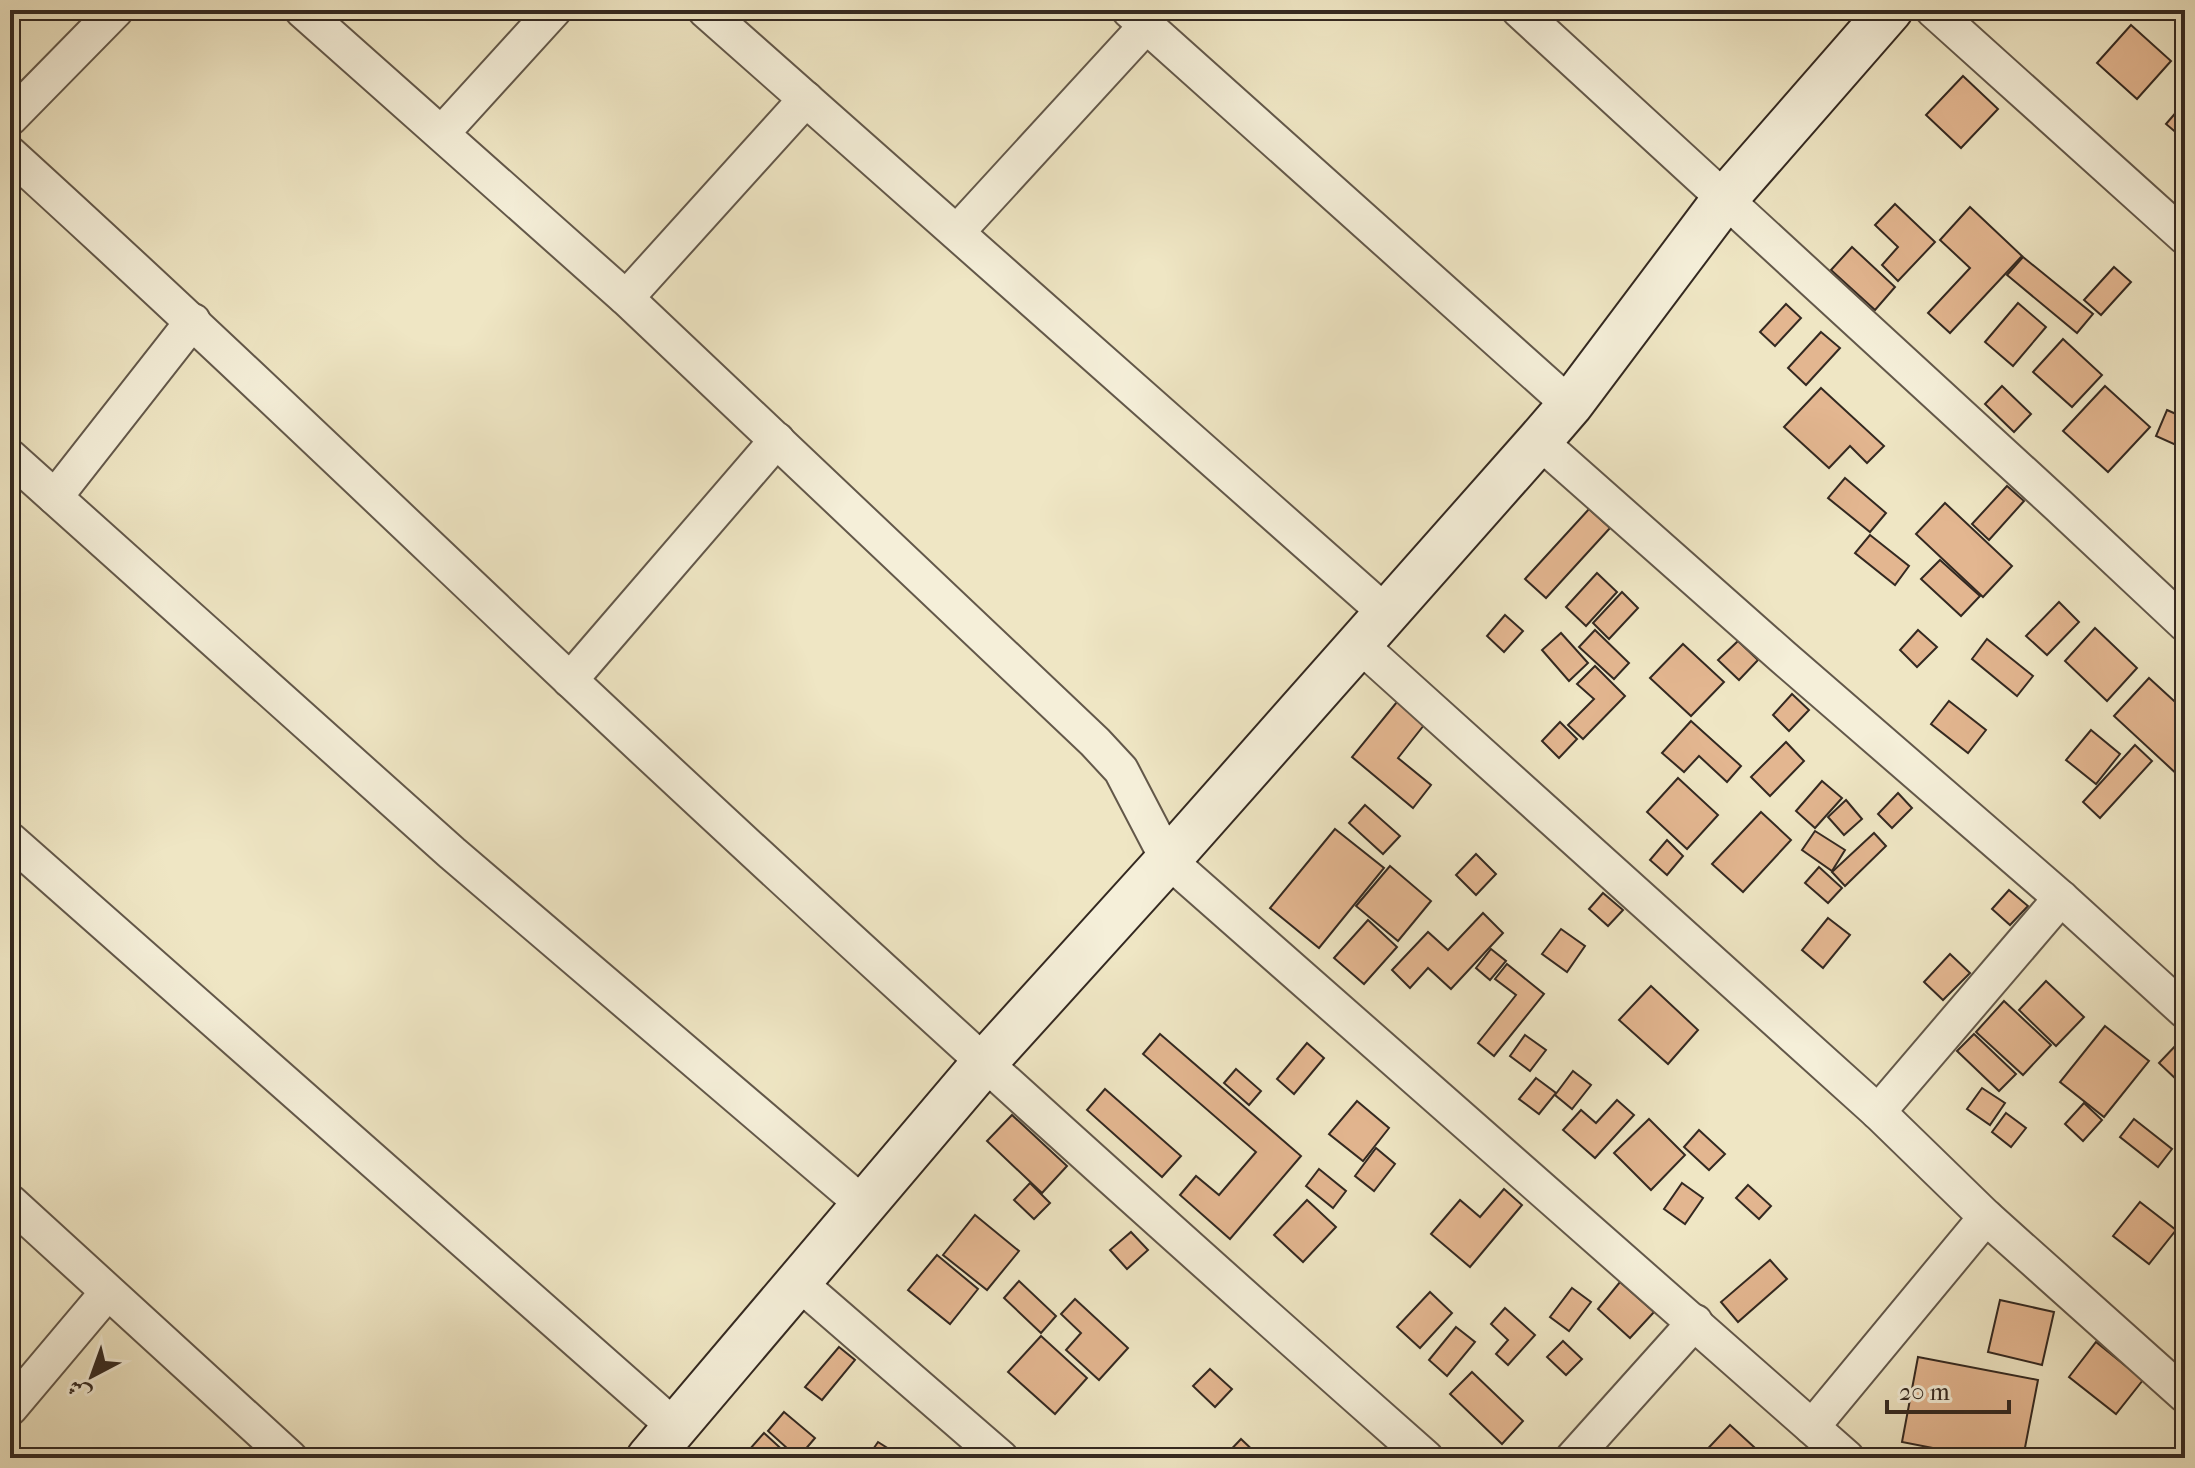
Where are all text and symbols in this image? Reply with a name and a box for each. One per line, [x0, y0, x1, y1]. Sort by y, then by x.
north arrow [52, 1336, 132, 1416]
scale bar [1887, 1364, 2009, 1414]
text: ش [63, 1373, 96, 1407]
text: 20 m [1899, 1378, 1950, 1406]

